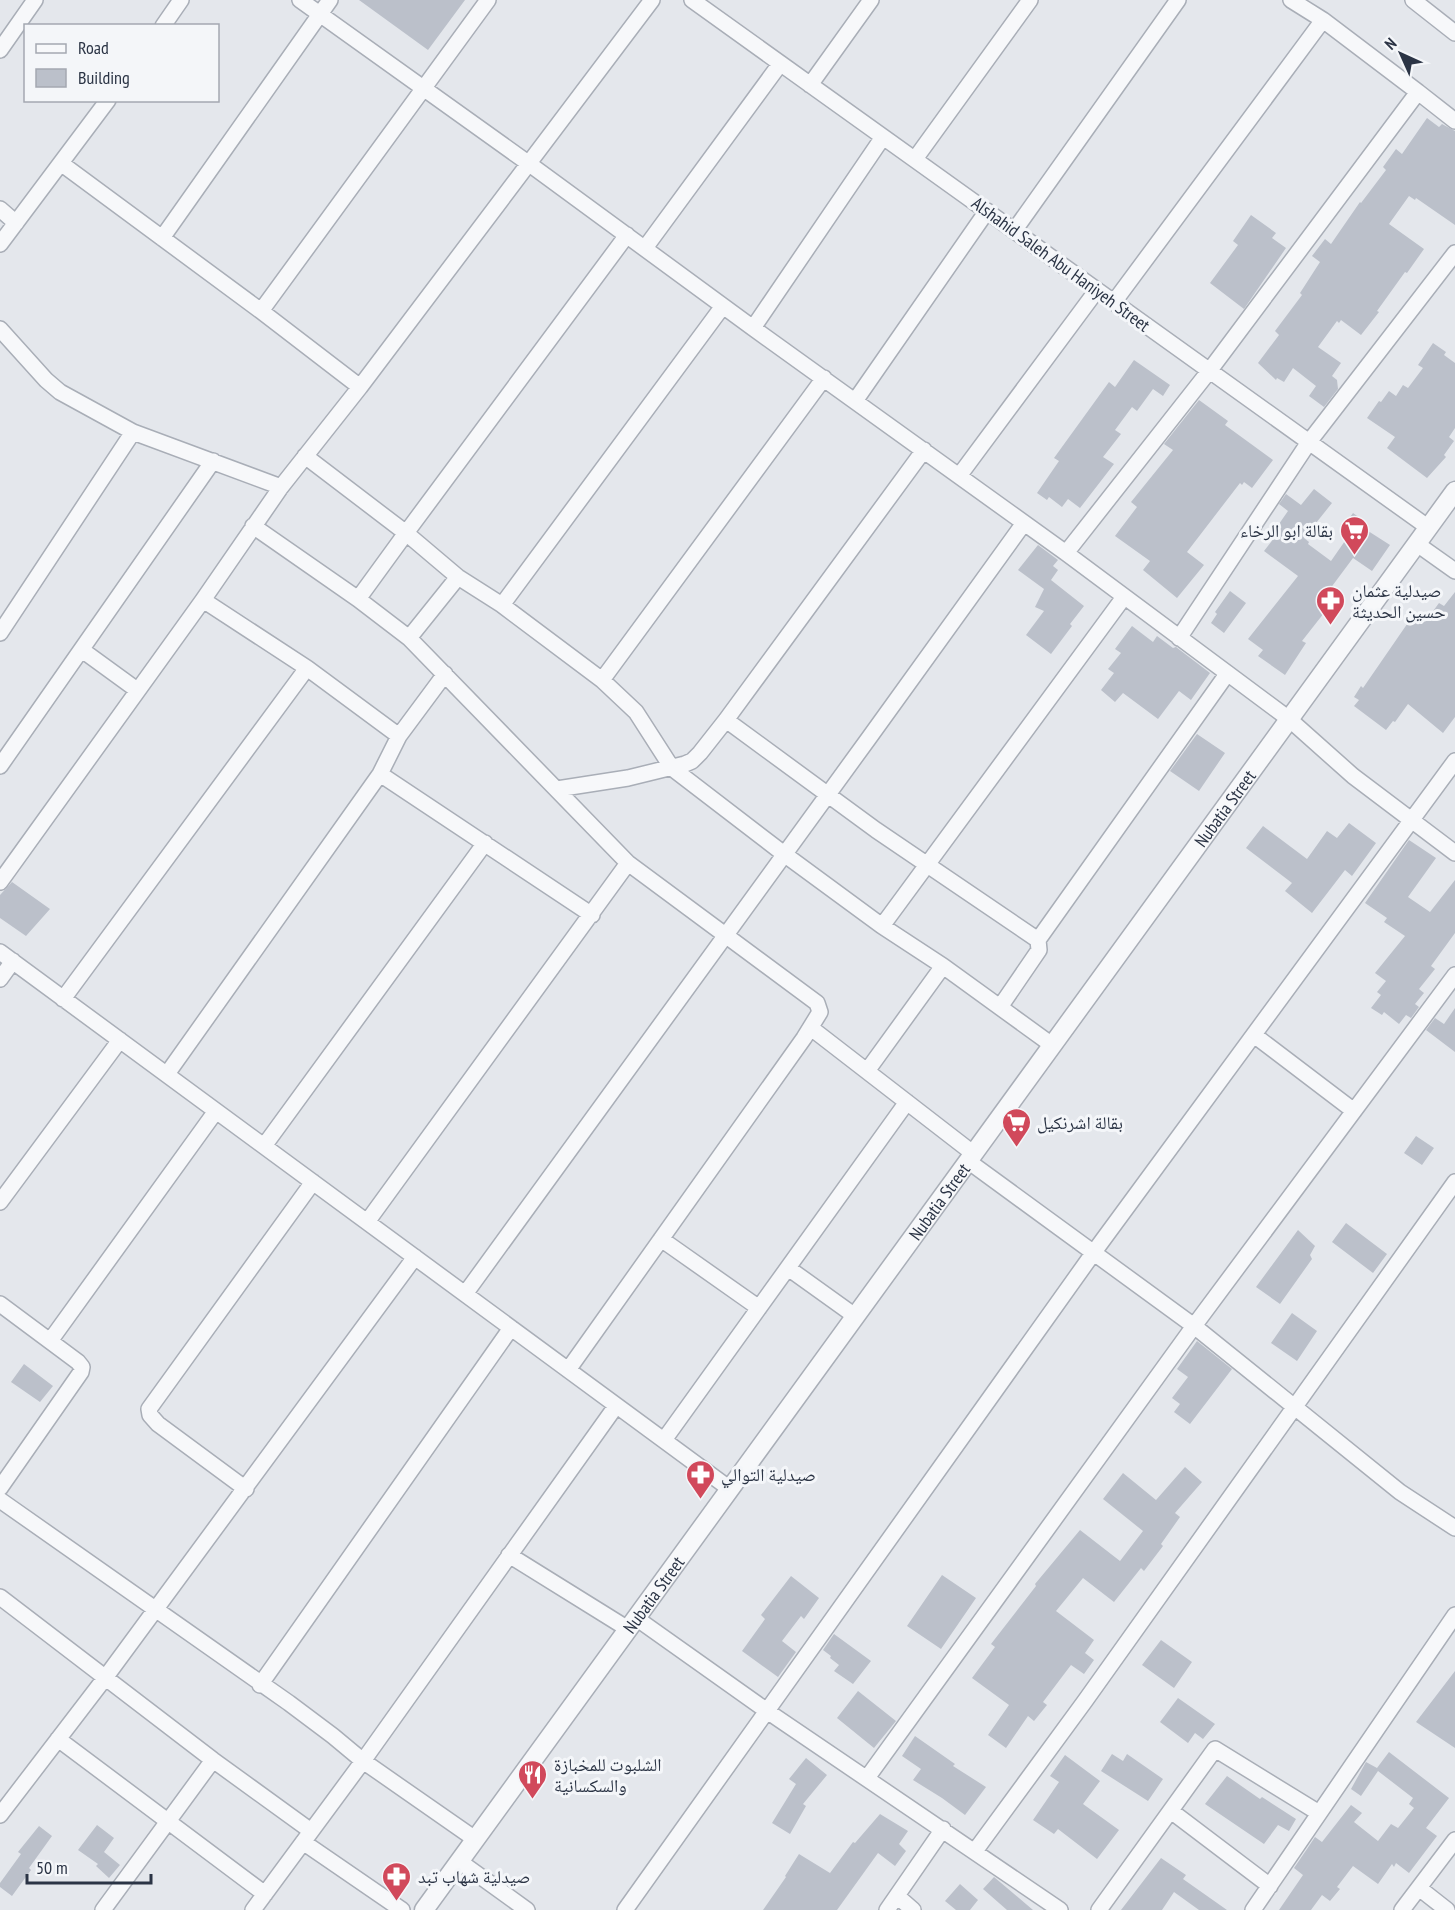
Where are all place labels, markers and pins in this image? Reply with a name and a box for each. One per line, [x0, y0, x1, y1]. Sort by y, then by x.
supermarket icon: بقالة ابو الرخاء [1338, 514, 1370, 556]
place label: بقالة ابو الرخاء [1240, 519, 1333, 542]
place label: صيدلية عثمان حسين الحديثة [1352, 579, 1446, 623]
pharmacy icon: صيدلية عثمان حسين الحديثة [1315, 584, 1347, 626]
supermarket icon: بقالة اشرنكيل [1000, 1106, 1032, 1148]
place label: بقالة اشرنكيل [1037, 1111, 1123, 1134]
pharmacy icon: صيدلية التوالي [684, 1458, 716, 1500]
place label: صيدلية التوالي [721, 1463, 816, 1489]
place label: الشلبوت للمخبازة والسكسانية [554, 1753, 662, 1797]
restaurant icon: الشلبوت للمخبازة والسكسانية [517, 1758, 549, 1800]
pharmacy icon: صيدلية شهاب تبد [381, 1860, 413, 1902]
place label: صيدلية شهاب تبد [418, 1865, 530, 1888]

